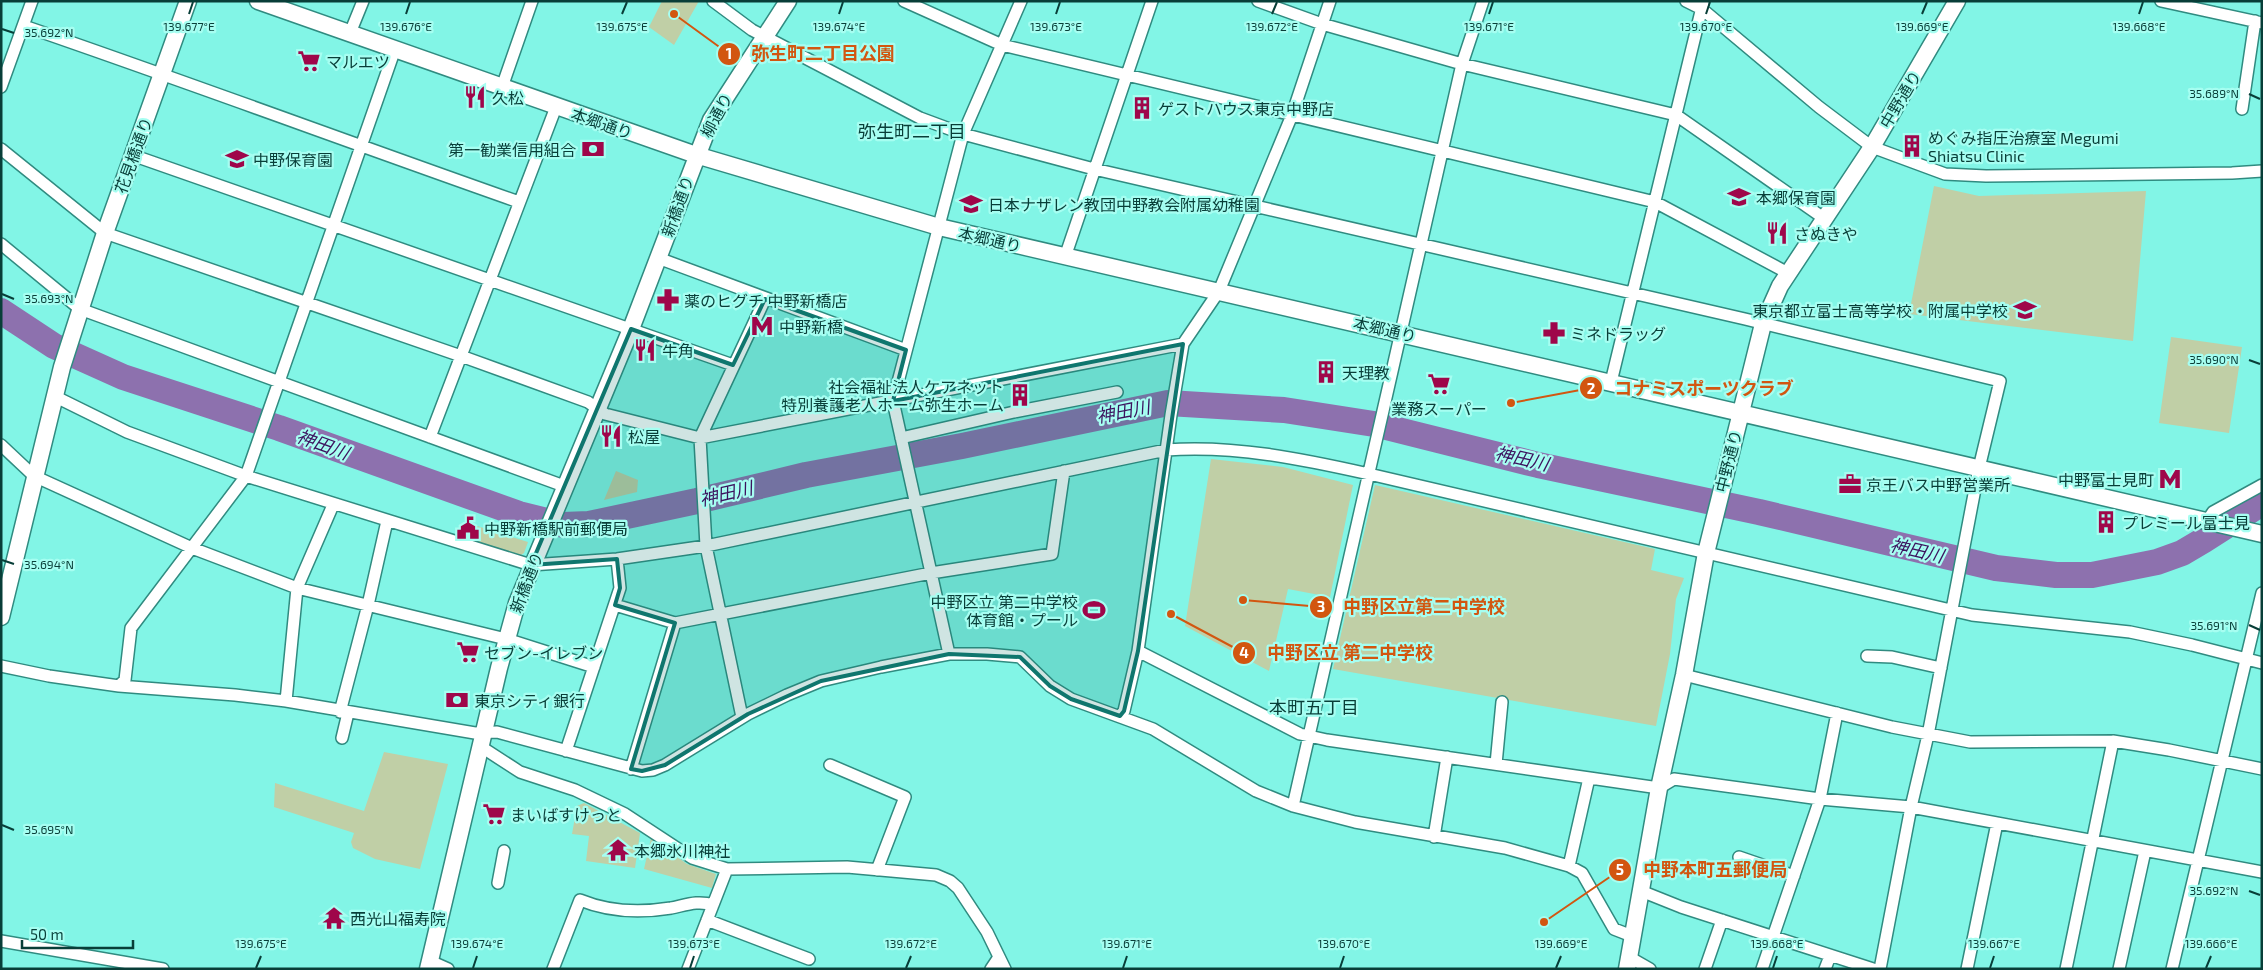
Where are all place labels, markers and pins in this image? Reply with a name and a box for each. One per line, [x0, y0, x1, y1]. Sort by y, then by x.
callout: 弥生町二丁目公園 [716, 37, 905, 70]
supermarket icon: マルエツ [296, 48, 322, 74]
place label: マルエツ [326, 52, 390, 71]
restaurant icon: 久松 [462, 84, 488, 110]
place label: 久松 [492, 88, 524, 107]
building icon: ゲストハウス東京中野店 [1129, 95, 1155, 121]
place label: ゲストハウス東京中野店 [1158, 99, 1334, 118]
place label: めぐみ指圧治療室 Megumi Shiatsu Clinic [1928, 128, 2119, 165]
building icon: めぐみ指圧治療室 Megumi Shiatsu Clinic [1899, 133, 1925, 159]
bank icon: 第一勧業信用組合 [580, 136, 606, 162]
place label: 第一勧業信用組合 [448, 140, 576, 159]
school or university icon: 中野保育園 [224, 146, 250, 172]
place label: 中野保育園 [253, 150, 333, 169]
school or university icon: 本郷保育園 [1726, 184, 1752, 210]
place label: 本郷保育園 [1756, 188, 1836, 207]
school or university icon: 日本ナザレン教団中野教会附属幼稚園 [958, 191, 984, 217]
place label: 日本ナザレン教団中野教会附属幼稚園 [988, 195, 1260, 214]
restaurant icon: さぬきや [1764, 220, 1790, 246]
place label: さぬきや [1794, 224, 1858, 243]
pharmacy icon: 薬のヒグチ 中野新橋店 [655, 287, 681, 313]
place label: 薬のヒグチ 中野新橋店 [684, 291, 848, 310]
school or university icon: 東京都立富士高等学校・附属中学校 [2012, 297, 2038, 323]
place label: 東京都立富士高等学校・附属中学校 [1752, 301, 2008, 320]
metro station icon: 中野新橋 [749, 313, 775, 339]
place label: 中野新橋 [779, 317, 843, 336]
pharmacy icon: ミネドラッグ [1541, 320, 1567, 346]
place label: ミネドラッグ [1570, 324, 1666, 343]
restaurant icon: 牛角 [632, 337, 658, 363]
place label: 牛角 [662, 341, 694, 360]
building icon: 天理教 [1313, 359, 1339, 385]
place label: 天理教 [1342, 363, 1390, 382]
supermarket icon: 業務スーパー [1426, 371, 1452, 397]
callout: コナミスポーツクラブ [1579, 372, 1804, 405]
place label: 社会福祉法人ケアネット 特別養護老人ホーム弥生ホーム [781, 377, 1004, 414]
building icon: 社会福祉法人ケアネット 特別養護老人ホーム弥生ホーム [1007, 382, 1033, 408]
place label: 業務スーパー [1391, 399, 1487, 418]
restaurant icon: 松屋 [598, 423, 624, 449]
place label: 松屋 [628, 427, 660, 446]
metro station icon: 中野富士見町 [2157, 466, 2183, 492]
place label: 中野富士見町 [2058, 470, 2154, 489]
office icon: 京王バス中野営業所 [1837, 471, 1863, 497]
place label: 京王バス中野営業所 [1866, 475, 2010, 494]
building icon: プレミール富士見 [2093, 509, 2119, 535]
place label: プレミール富士見 [2122, 513, 2250, 532]
public building icon: 中野新橋駅前郵便局 [455, 515, 481, 541]
place label: 中野新橋駅前郵便局 [484, 519, 628, 538]
callout: 中野区立第二中学校 [1308, 590, 1515, 623]
place label: 中野区立 第二中学校 体育館・プール [930, 592, 1078, 629]
sports icon: 中野区立 第二中学校 体育館・プール [1081, 597, 1107, 623]
callout: 中野区立 第二中学校 [1232, 637, 1443, 670]
supermarket icon: セブン-イレブン [455, 639, 481, 665]
place label: セブン-イレブン [484, 643, 603, 662]
bank icon: 東京シティ銀行 [444, 687, 470, 713]
place label: 東京シティ銀行 [474, 691, 585, 710]
supermarket icon: まいばすけっと [481, 801, 507, 827]
place label: まいばすけっと [510, 805, 622, 824]
temple icon: 本郷氷川神社 [605, 837, 631, 863]
place label: 本郷氷川神社 [634, 841, 730, 860]
callout: 中野本町五郵便局 [1608, 853, 1797, 886]
temple icon: 西光山福寿院 [321, 905, 347, 931]
place label: 西光山福寿院 [350, 909, 446, 928]

